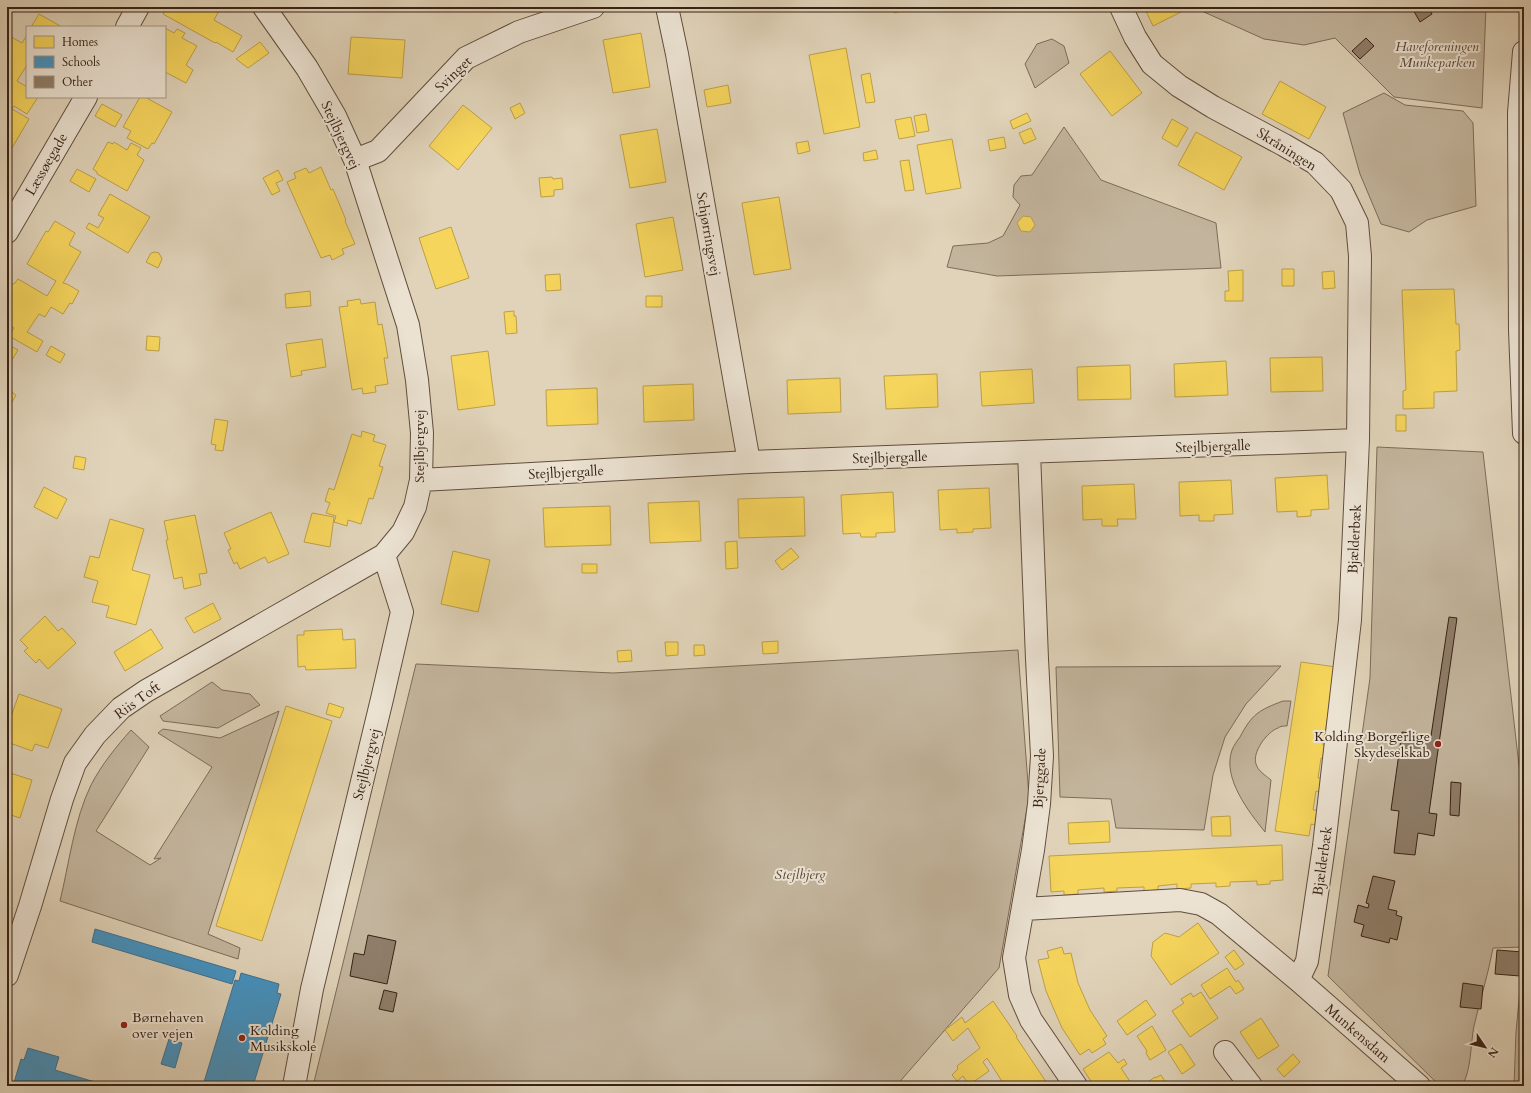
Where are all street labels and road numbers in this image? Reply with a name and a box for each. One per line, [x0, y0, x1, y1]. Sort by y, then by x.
street label: Svinget [431, 52, 476, 97]
street label: Stejlbjergvej [316, 98, 365, 173]
street label: Skråningen [1253, 123, 1320, 175]
street label: Læssøegade [21, 130, 72, 199]
street label: Schjørringsvej [692, 191, 725, 278]
street label: Stejlbjergvej [410, 409, 429, 483]
street label: Stejlbjergalle [1175, 436, 1251, 457]
street label: Stejlbjergalle [852, 447, 928, 468]
street label: Stejlbjergalle [528, 461, 604, 484]
street label: Bjælderbæk [1343, 503, 1366, 574]
street label: Riis Toft [110, 677, 165, 724]
street label: Stejlbjergvej [348, 726, 385, 802]
street label: Bjerggade [1028, 747, 1051, 809]
street label: Bjælderbæk [1308, 825, 1337, 897]
street label: Munkensdam [1321, 1000, 1394, 1067]

